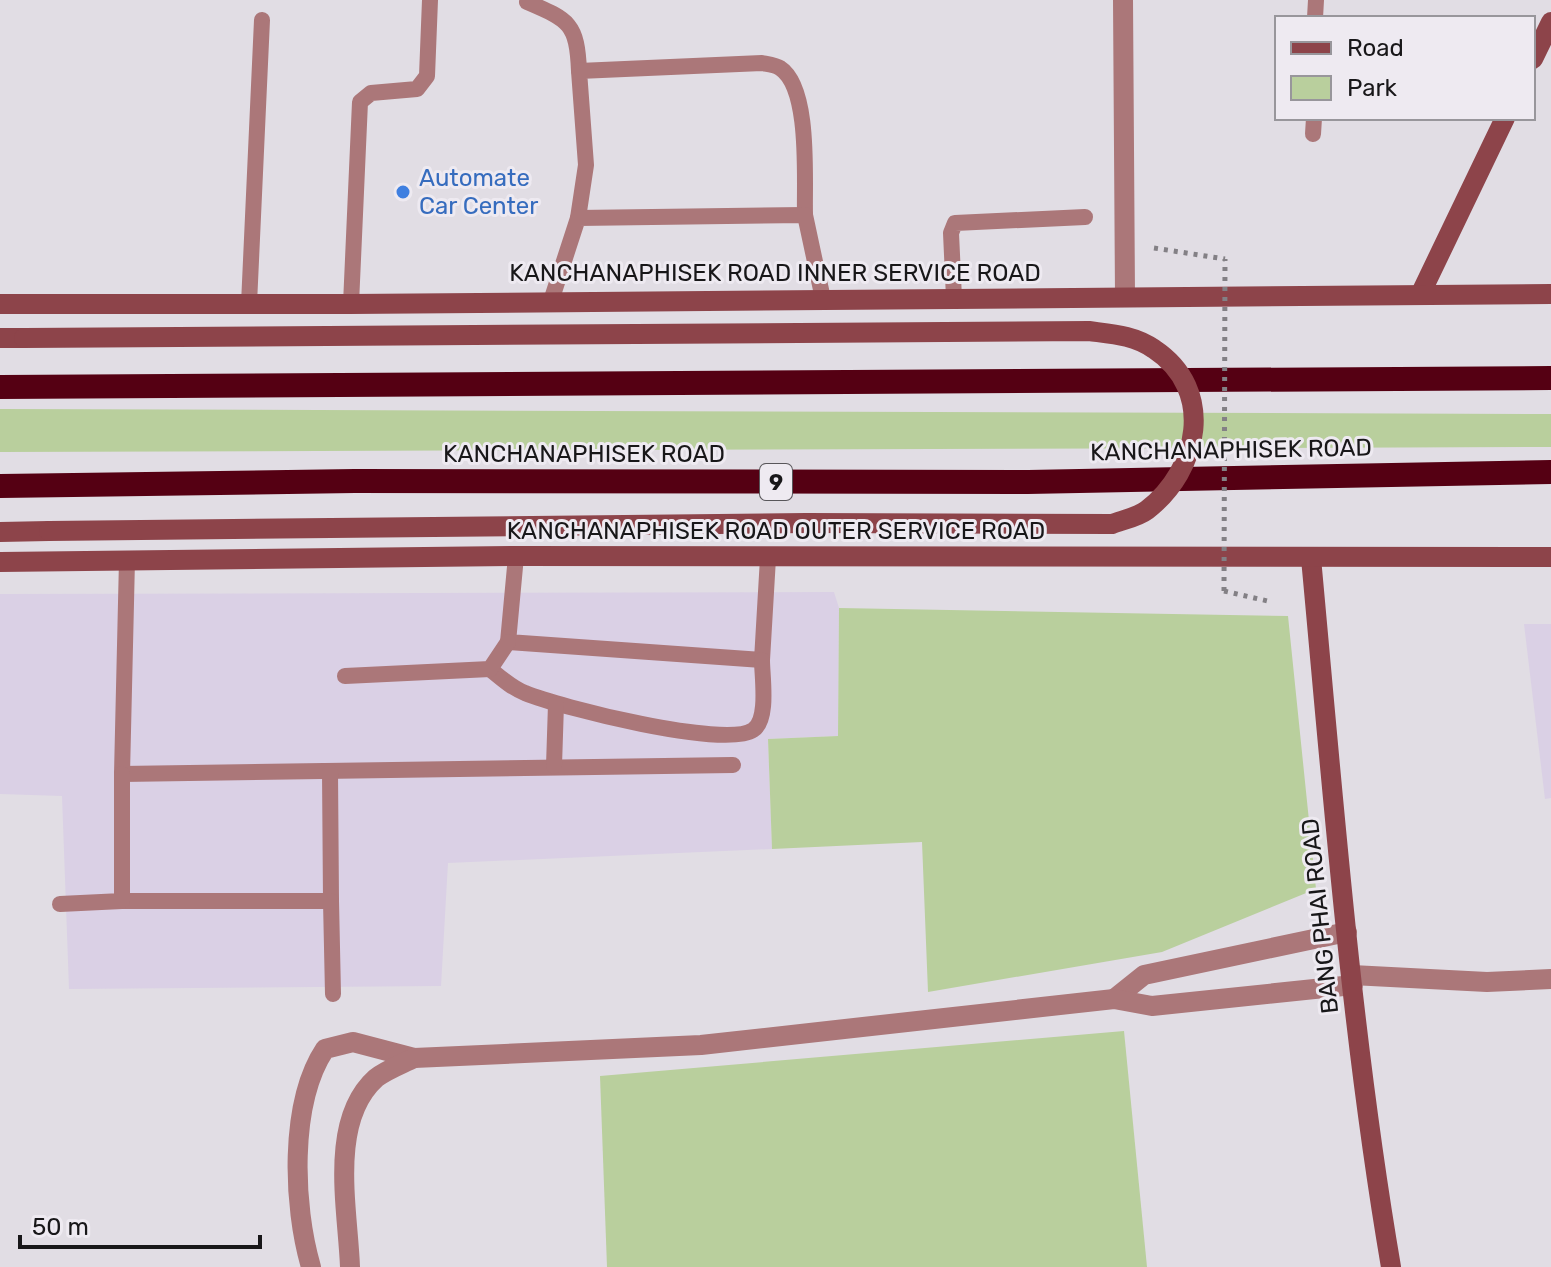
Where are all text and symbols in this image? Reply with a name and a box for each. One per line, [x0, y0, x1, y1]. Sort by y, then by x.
legend [1275, 16, 1535, 120]
text: Road [1347, 34, 1404, 62]
text: Park [1347, 74, 1398, 102]
place label: Automate Car Center [419, 164, 538, 220]
marker: Automate Car Center [394, 183, 412, 201]
street label: KANCHANAPHISEK ROAD INNER SERVICE ROAD [509, 259, 1041, 287]
street label: KANCHANAPHISEK ROAD [1090, 434, 1372, 466]
street label: KANCHANAPHISEK ROAD [443, 440, 725, 468]
road number: 9 [760, 464, 792, 500]
street label: KANCHANAPHISEK ROAD OUTER SERVICE ROAD [507, 517, 1045, 545]
street label: BANG PHAI ROAD [1296, 817, 1344, 1015]
scale bar [20, 1199, 260, 1249]
text: 50 m [32, 1213, 89, 1241]

